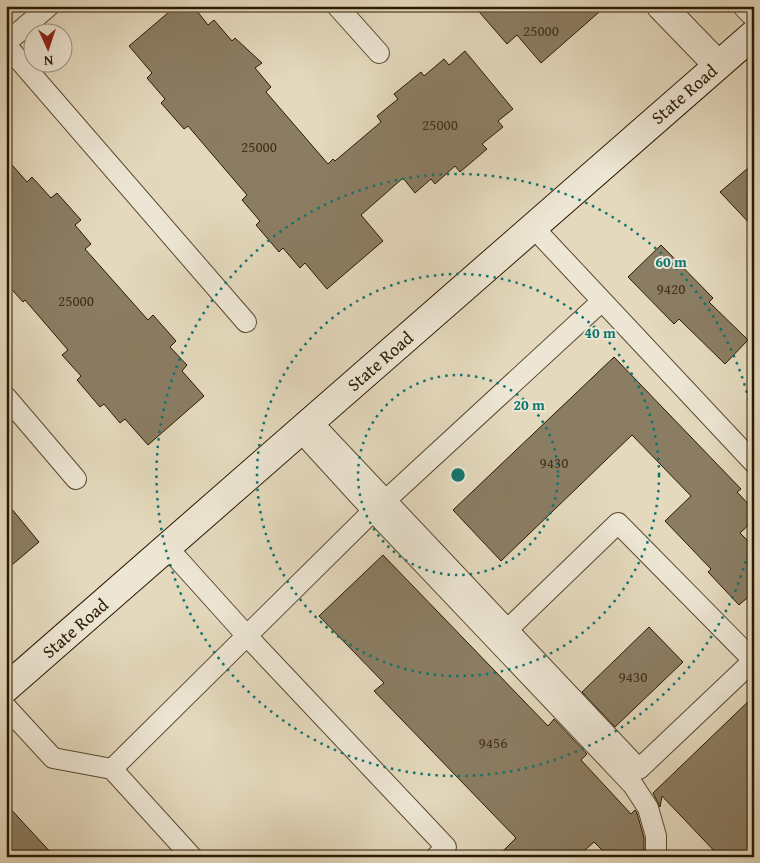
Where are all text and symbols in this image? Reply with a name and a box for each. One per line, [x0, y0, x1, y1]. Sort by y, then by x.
house number: 25000 [523, 20, 559, 41]
north arrow [22, 22, 72, 72]
text: N [43, 51, 54, 71]
street label: State Road [645, 57, 723, 130]
house number: 25000 [422, 114, 458, 135]
house number: 25000 [241, 136, 277, 157]
text: 60 m [655, 251, 687, 272]
house number: 9420 [657, 278, 685, 299]
house number: 25000 [58, 290, 94, 311]
text: 40 m [584, 322, 616, 343]
street label: State Road [341, 324, 419, 397]
text: 20 m [513, 394, 545, 415]
house number: 9430 [540, 452, 568, 473]
centre of rings [449, 466, 467, 484]
street label: State Road [36, 591, 114, 664]
house number: 9430 [619, 666, 647, 687]
house number: 9456 [479, 732, 507, 753]

